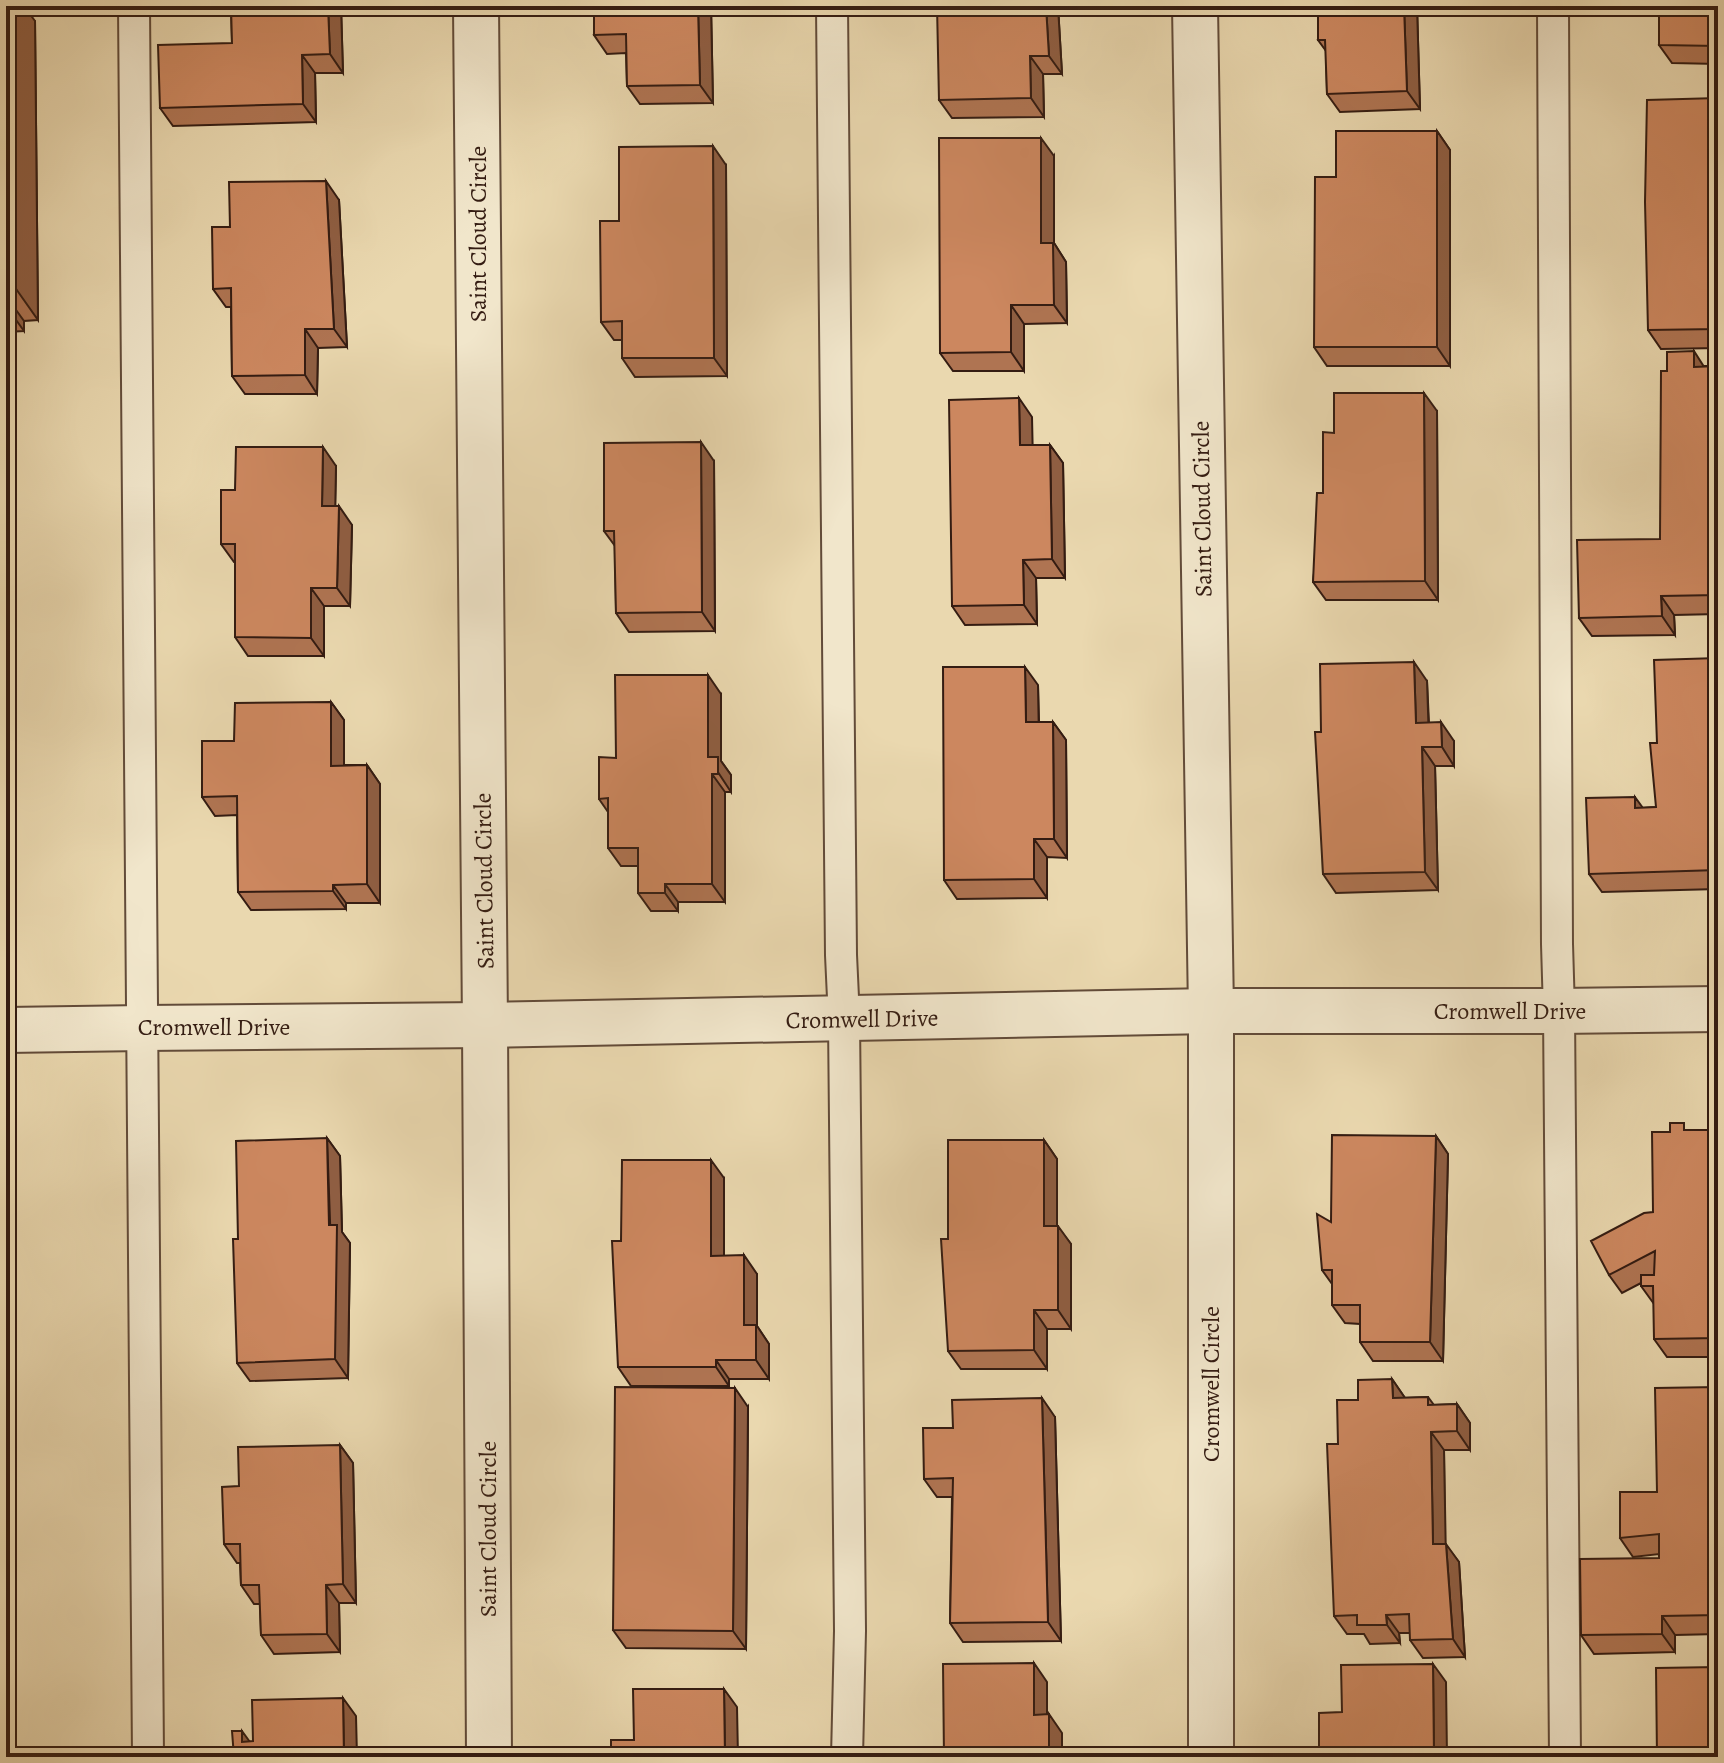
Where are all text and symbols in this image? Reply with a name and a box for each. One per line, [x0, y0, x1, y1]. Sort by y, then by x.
street label: Saint Cloud Circle [462, 146, 494, 322]
street label: Saint Cloud Circle [1184, 420, 1220, 598]
street label: Saint Cloud Circle [466, 792, 502, 970]
street label: Cromwell Drive [1434, 995, 1586, 1027]
street label: Cromwell Drive [785, 1002, 939, 1036]
street label: Cromwell Drive [138, 1011, 290, 1043]
street label: Cromwell Circle [1195, 1306, 1227, 1462]
street label: Saint Cloud Circle [472, 1441, 504, 1617]

